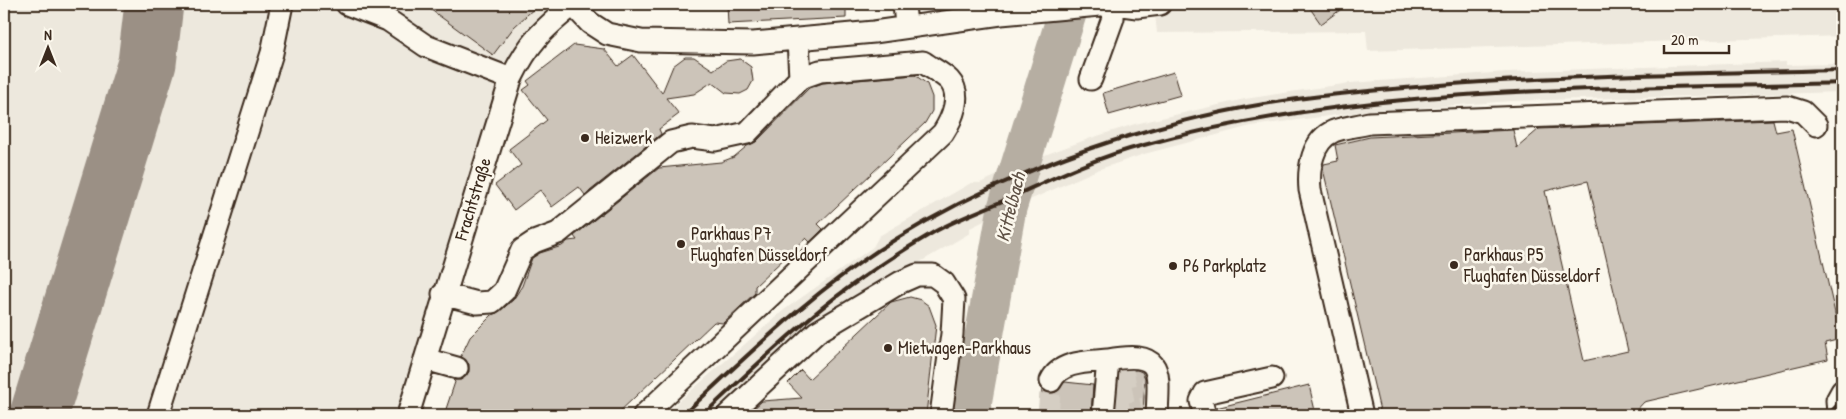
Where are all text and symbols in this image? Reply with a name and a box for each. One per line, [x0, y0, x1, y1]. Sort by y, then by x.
north arrow [22, 22, 72, 72]
scale bar [1664, 22, 1728, 54]
text: N [44, 25, 52, 44]
text: 20 m [1671, 29, 1698, 50]
place label: Heizwerk [595, 125, 653, 150]
marker: Heizwerk [579, 132, 591, 144]
street label: Frachtstraße [448, 154, 497, 244]
water label: Kittelbach [989, 168, 1032, 244]
place label: Parkhaus P7 Flughafen Düsseldorf [690, 221, 828, 267]
marker: Parkhaus P7 Flughafen Düsseldorf [675, 238, 687, 250]
place label: Parkhaus P5 Flughafen Düsseldorf [1463, 242, 1601, 288]
place label: P6 Parkplatz [1183, 253, 1267, 278]
marker: Parkhaus P5 Flughafen Düsseldorf [1448, 259, 1460, 271]
marker: P6 Parkplatz [1167, 260, 1179, 272]
place label: Mietwagen-Parkhaus [898, 335, 1031, 360]
marker: Mietwagen-Parkhaus [882, 342, 894, 354]

